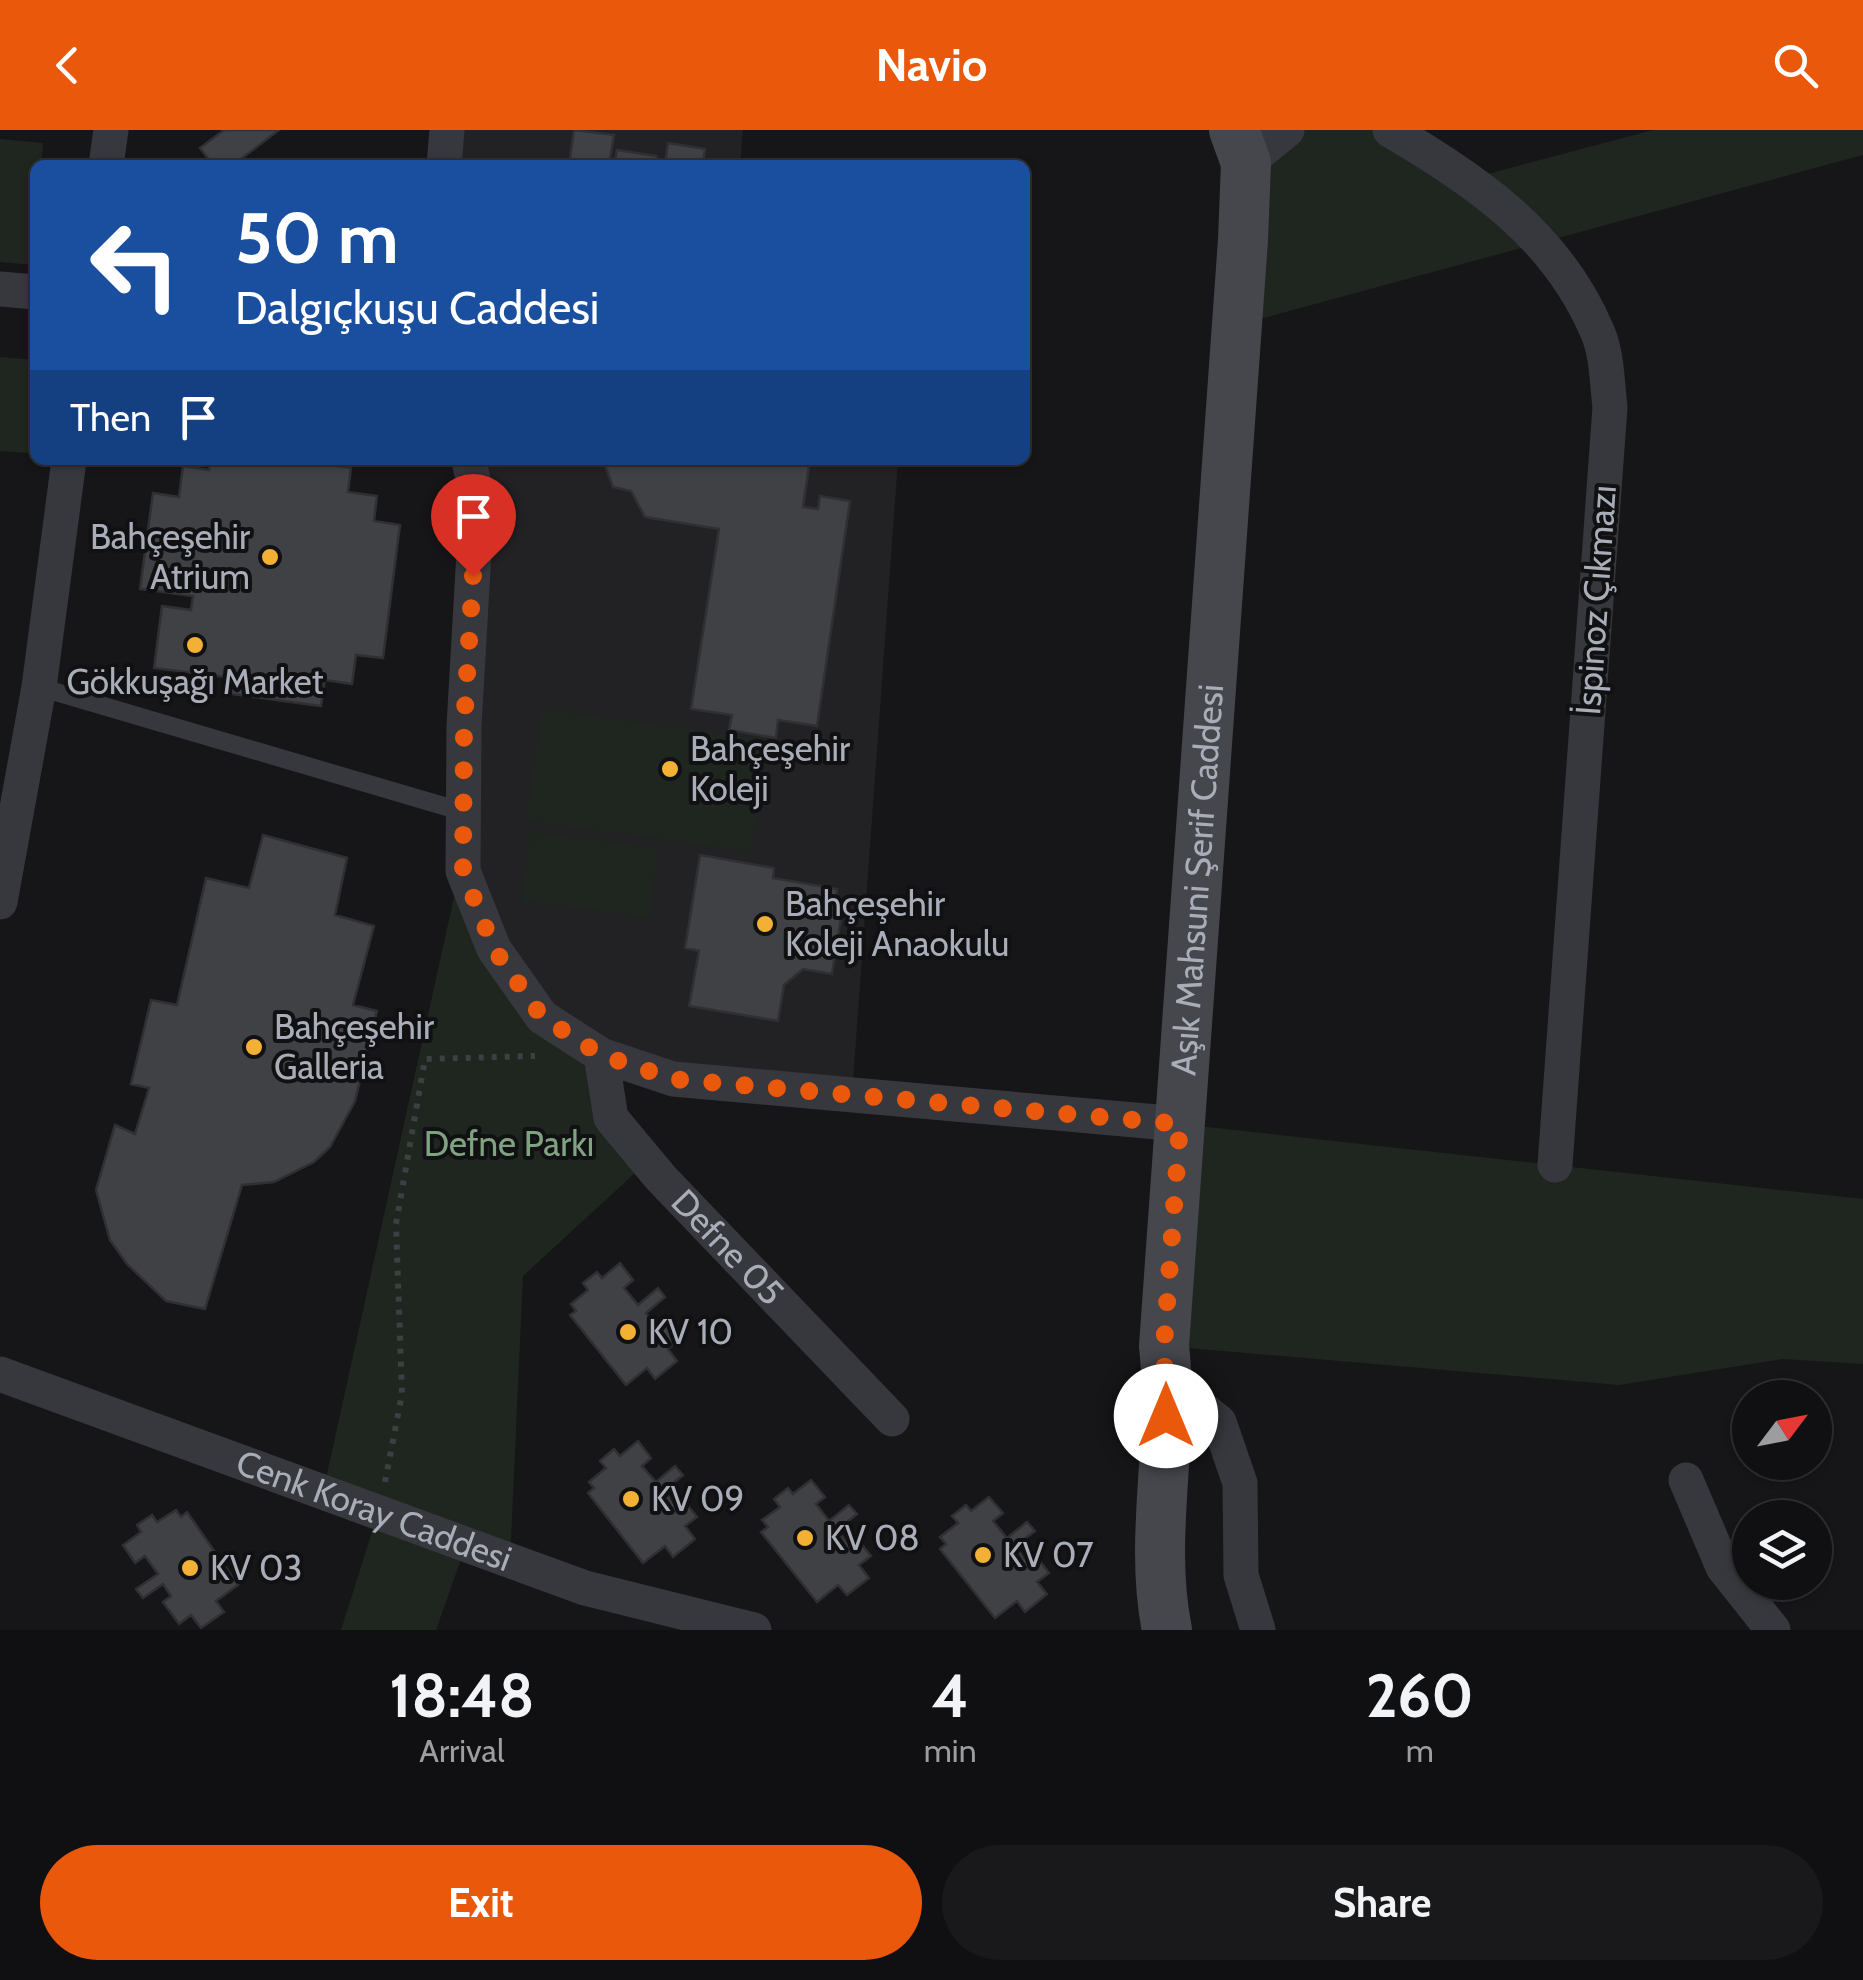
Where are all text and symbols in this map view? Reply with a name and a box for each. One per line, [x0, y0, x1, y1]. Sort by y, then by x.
icon: back [40, 38, 95, 93]
text: Navio [876, 38, 987, 92]
icon: search [1768, 38, 1823, 93]
text: 50 m [235, 195, 399, 281]
icon: left [70, 200, 200, 330]
text: Dalgıçkuşu Caddesi [235, 281, 599, 335]
icon: arrive [171, 390, 226, 445]
text: Then [70, 394, 151, 441]
pin [431, 474, 516, 577]
street label: İspinoz Çıkmazı [1566, 484, 1625, 716]
icon: arrive [446, 489, 501, 544]
place label: Bahçeşehir Atrium [90, 515, 250, 598]
marker: Bahçeşehir Atrium [259, 546, 281, 568]
marker: Gökkuşağı Market [184, 634, 206, 656]
place label: Gökkuşağı Market [66, 660, 324, 703]
street label: Aşık Mahsuni Şerif Caddesi [1161, 683, 1232, 1077]
place label: Bahçeşehir Koleji [690, 727, 850, 810]
marker: Bahçeşehir Koleji [659, 758, 681, 780]
place label: Bahçeşehir Koleji Anaokulu [785, 882, 1009, 965]
marker: Bahçeşehir Koleji Anaokulu [754, 913, 776, 935]
place label: Bahçeşehir Galleria [274, 1005, 434, 1088]
marker: Bahçeşehir Galleria [243, 1036, 265, 1058]
park label: Defne Parkı [424, 1122, 594, 1165]
street label: Defne 05 [663, 1180, 793, 1314]
place label: KV 10 [648, 1310, 733, 1353]
marker: KV 10 [617, 1321, 639, 1343]
position arrow [1114, 1364, 1218, 1468]
north arrow [1732, 1380, 1832, 1480]
map controls [1732, 1380, 1832, 1600]
street label: Cenk Koray Caddesi [231, 1440, 517, 1580]
place label: KV 09 [651, 1477, 744, 1520]
marker: KV 09 [620, 1488, 642, 1510]
button: layers [1732, 1500, 1832, 1600]
place label: KV 08 [825, 1516, 920, 1559]
marker: KV 08 [794, 1527, 816, 1549]
place label: KV 07 [1003, 1533, 1094, 1576]
marker: KV 07 [972, 1544, 994, 1566]
place label: KV 03 [210, 1546, 302, 1589]
marker: KV 03 [179, 1557, 201, 1579]
text: 18:48 [389, 1659, 535, 1732]
text: 4 [932, 1659, 969, 1732]
text: 260 [1366, 1659, 1474, 1732]
text: Arrival [419, 1731, 504, 1770]
text: min [924, 1731, 977, 1770]
text: m [1406, 1731, 1434, 1770]
button: Exit [40, 1845, 922, 1960]
button: Share [942, 1845, 1823, 1960]

